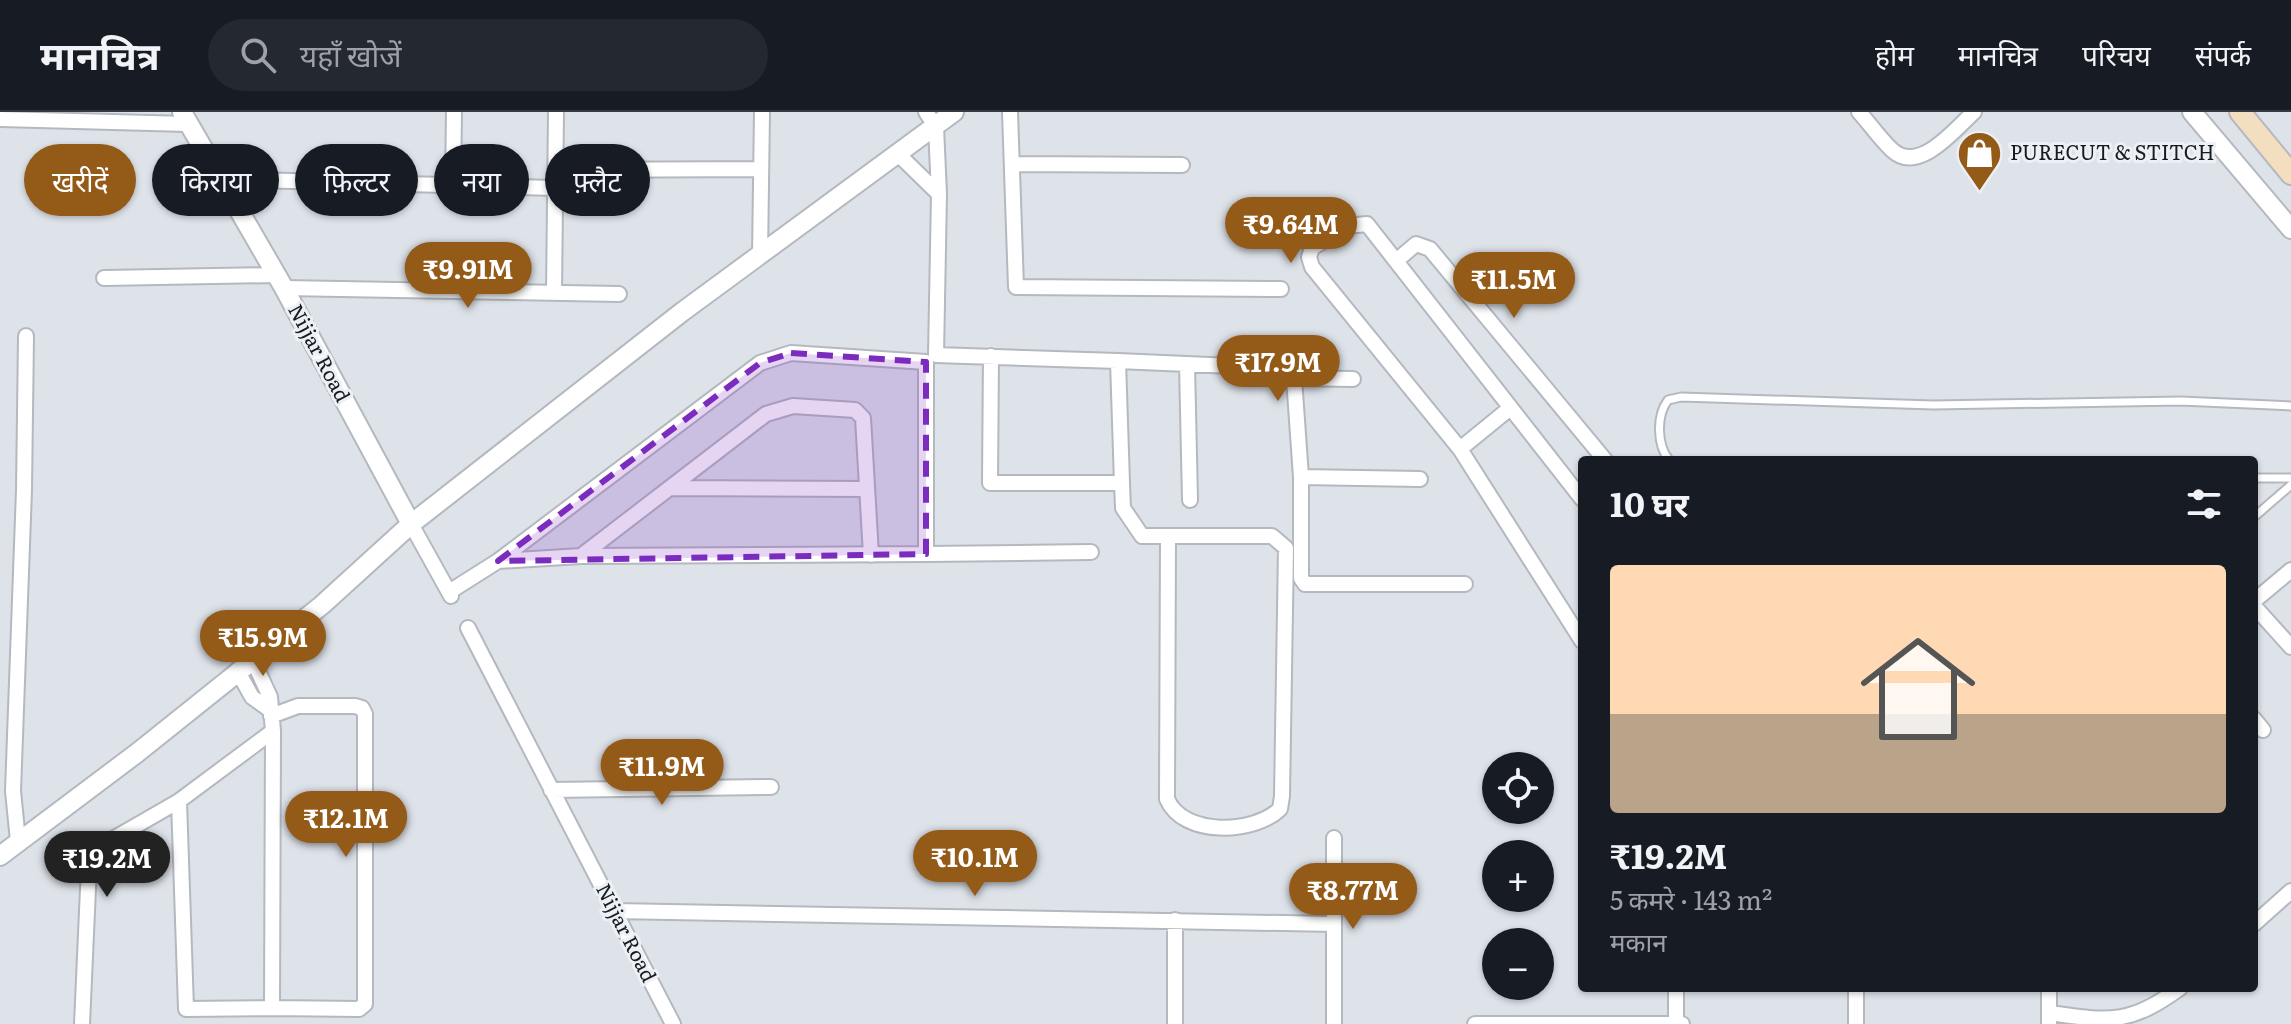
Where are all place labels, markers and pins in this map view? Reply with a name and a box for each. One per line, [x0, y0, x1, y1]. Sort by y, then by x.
shop icon: PURECUT & STITCH [1955, 129, 2003, 192]
place label: PURECUT & STITCH [2010, 136, 2214, 166]
pin: ₹9.64M [1226, 197, 1356, 265]
pin: ₹9.91M [403, 242, 533, 310]
pin: ₹11.5M [1449, 252, 1579, 320]
pin: ₹17.9M [1213, 335, 1343, 403]
pin: ₹15.9M [198, 610, 328, 678]
pin: ₹11.9M [597, 739, 727, 807]
pin: ₹12.1M [281, 791, 411, 859]
pin: ₹10.1M [910, 830, 1040, 898]
pin: ₹19.2M [42, 831, 172, 899]
pin: ₹8.77M [1288, 863, 1418, 931]

